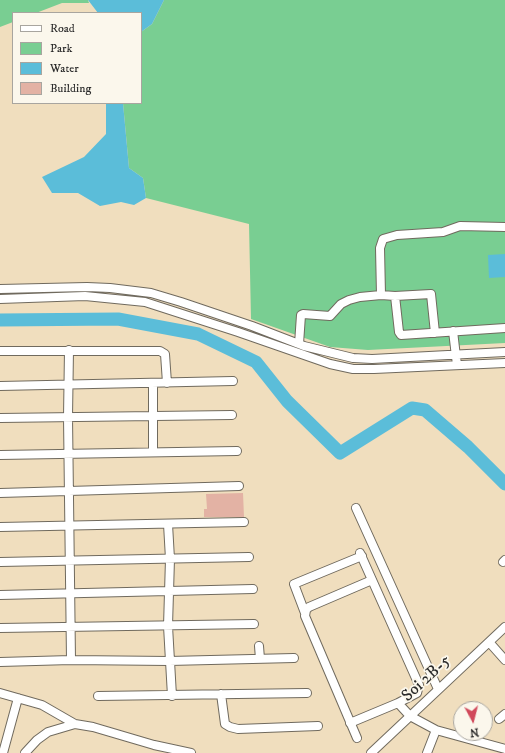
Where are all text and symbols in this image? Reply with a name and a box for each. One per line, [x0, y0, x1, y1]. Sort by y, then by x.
legend [12, 12, 142, 104]
text: Road [50, 21, 75, 36]
text: Park [50, 41, 72, 56]
text: Water [50, 61, 79, 76]
text: Building [50, 81, 91, 96]
street label: Soi 2B-5 [398, 651, 456, 707]
north arrow [453, 701, 493, 741]
text: N [469, 724, 480, 739]

